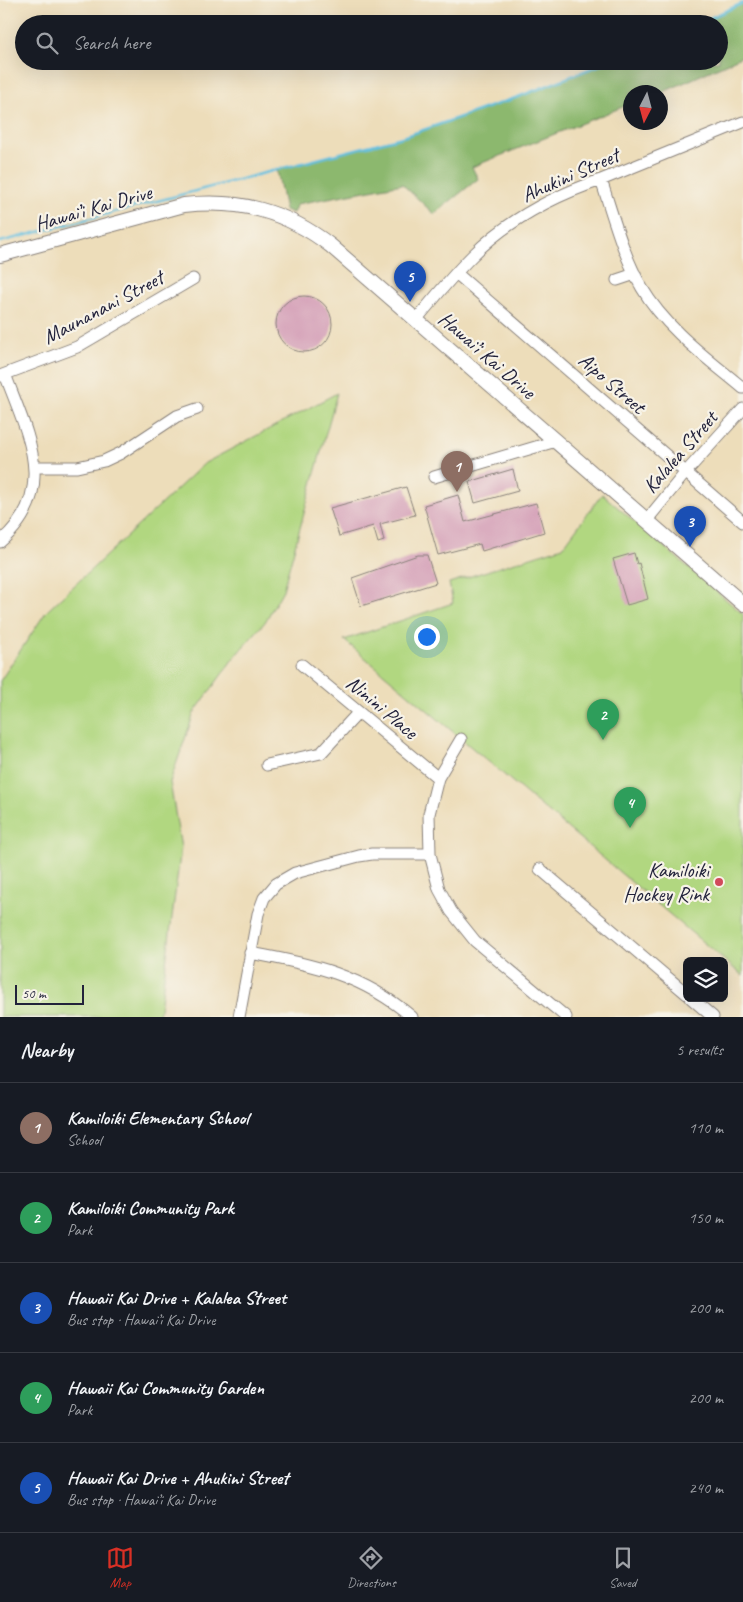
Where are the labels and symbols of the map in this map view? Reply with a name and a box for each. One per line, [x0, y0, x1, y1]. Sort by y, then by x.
north arrow [623, 85, 668, 130]
street label: Ahukini Street [517, 141, 625, 208]
street label: Hawai’i Kai Drive [32, 179, 155, 237]
pin: 5 [394, 261, 426, 302]
street label: Maunanani Street [38, 263, 170, 350]
street label: Hawai’i Kai Drive [433, 306, 542, 405]
street label: Aipo Street [573, 347, 652, 420]
street label: Kalalea Street [637, 404, 724, 499]
pin: 1 [441, 451, 473, 492]
pin: 3 [674, 506, 706, 547]
your location [414, 624, 440, 650]
street label: Ninini Place [341, 670, 424, 745]
pin: 2 [587, 699, 619, 740]
pin: 4 [614, 787, 646, 828]
place label: Kamiloiki Hockey Rink [623, 857, 712, 907]
marker: Kamiloiki Hockey Rink [713, 876, 725, 888]
scale bar [15, 982, 84, 1005]

